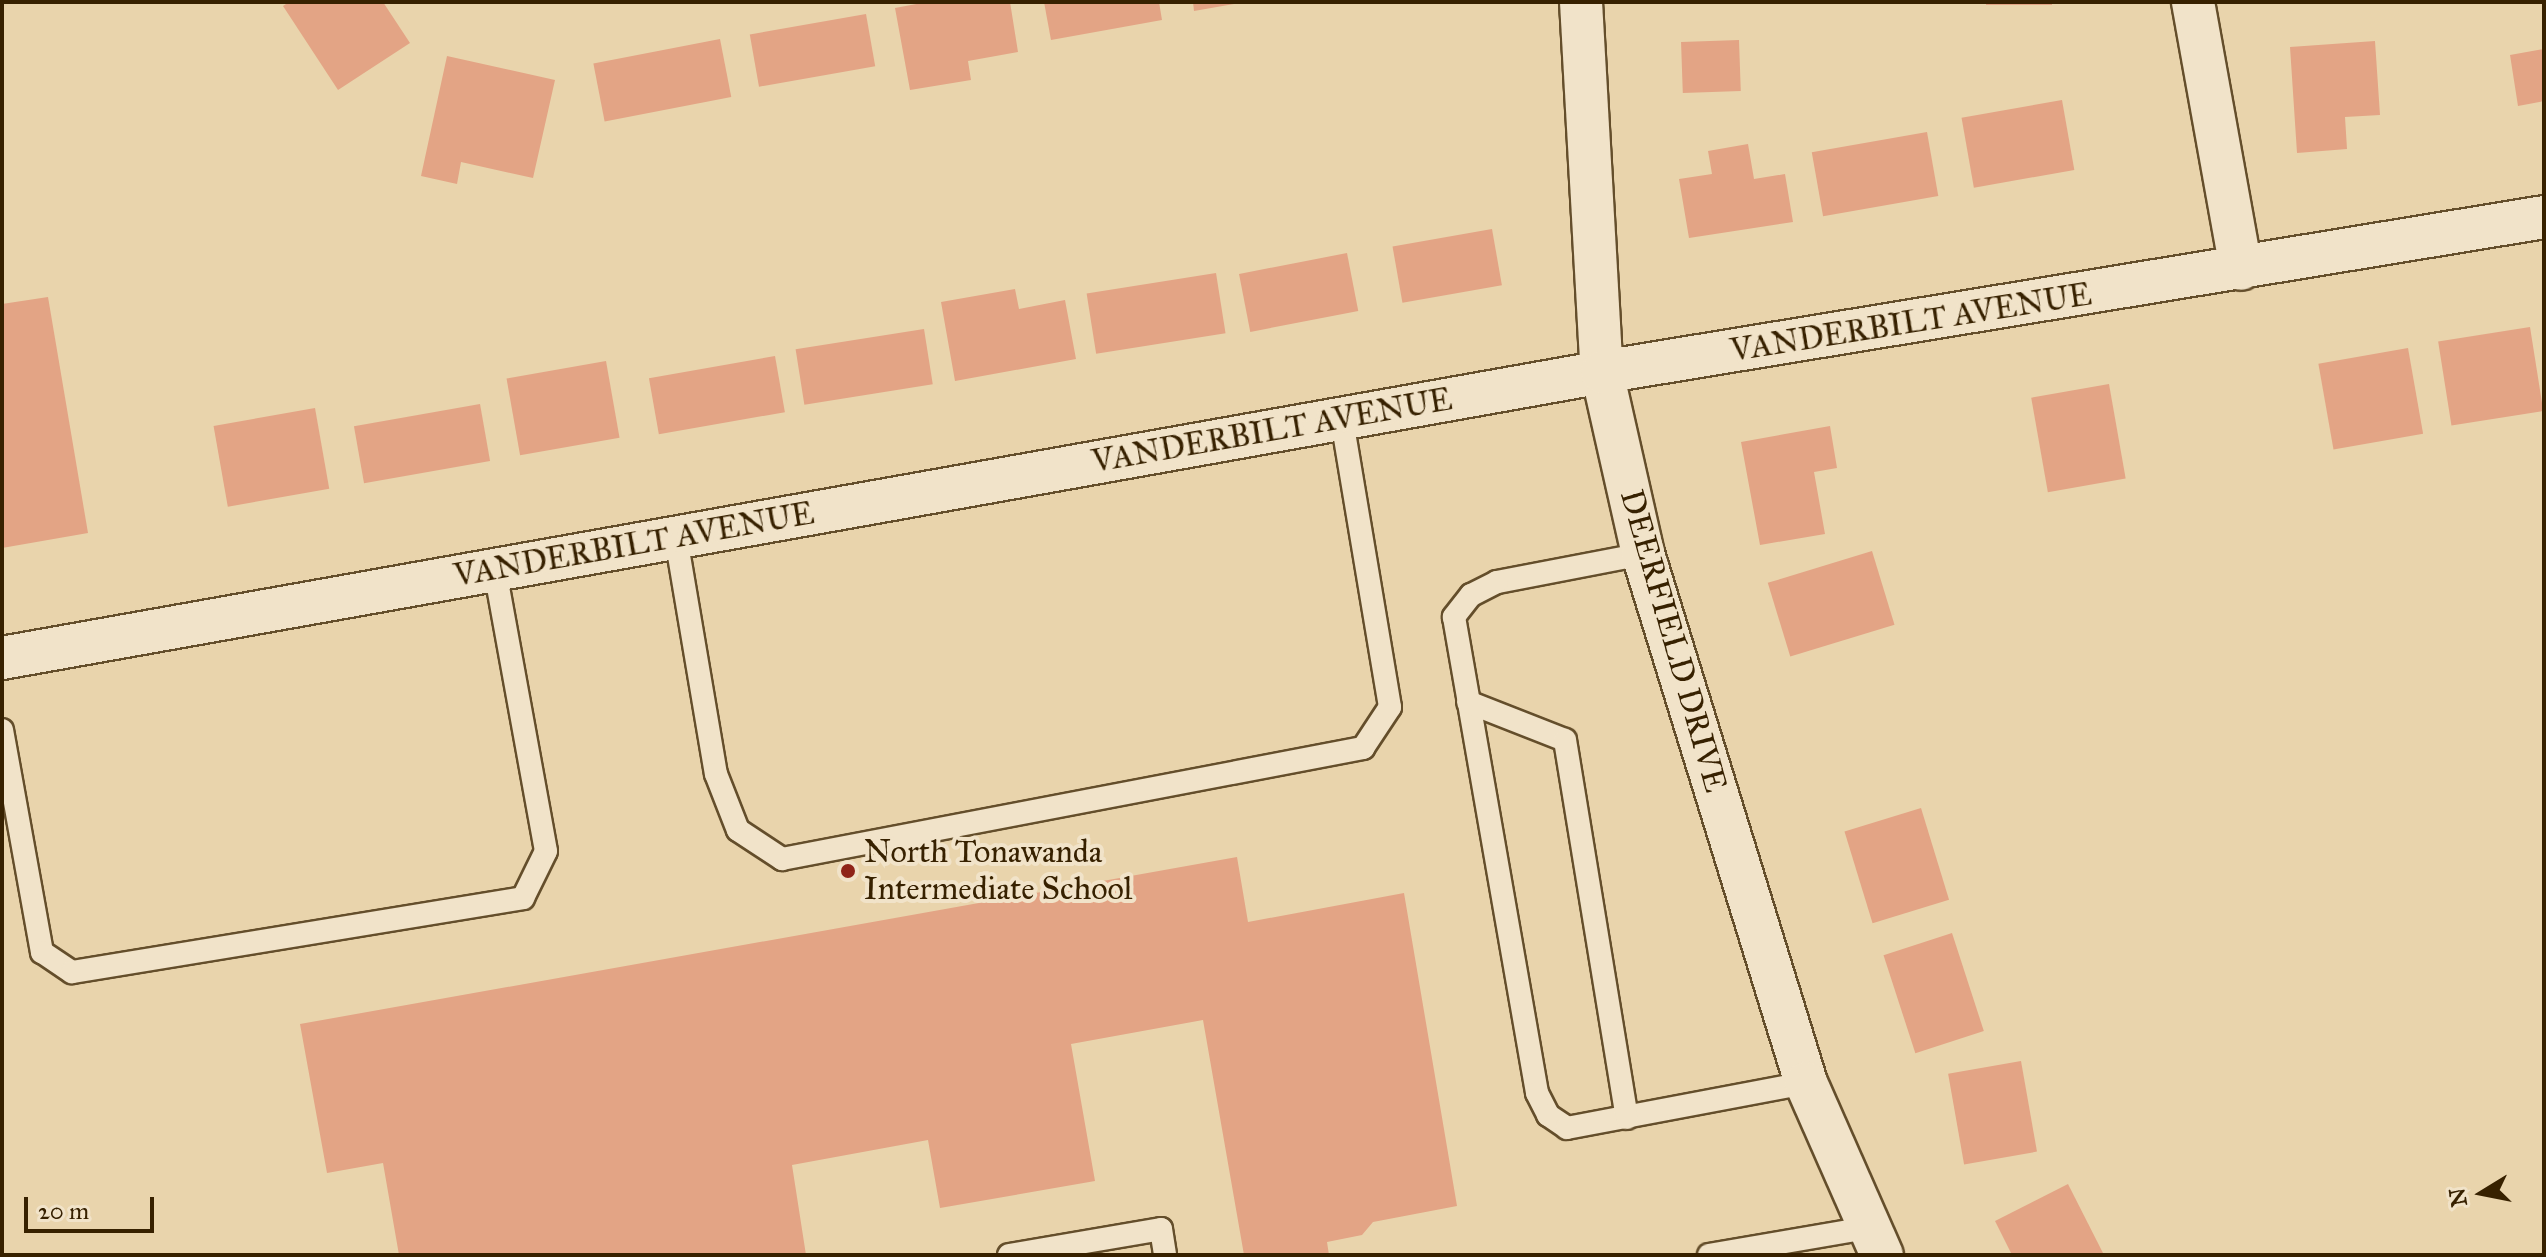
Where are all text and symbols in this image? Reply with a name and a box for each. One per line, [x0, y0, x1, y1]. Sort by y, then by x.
street label: VANDERBILT AVENUE [1728, 275, 2094, 371]
street label: VANDERBILT AVENUE [1089, 380, 1455, 482]
street label: DEERFIELD DRIVE [1611, 485, 1735, 797]
street label: VANDERBILT AVENUE [451, 494, 817, 596]
place label: North Tonawanda Intermediate School [864, 834, 1132, 909]
marker: North Tonawanda Intermediate School [839, 862, 857, 880]
north arrow [2442, 1153, 2522, 1233]
scale bar [28, 1181, 158, 1231]
text: N [2443, 1186, 2473, 1209]
text: 20 m [38, 1196, 89, 1226]

